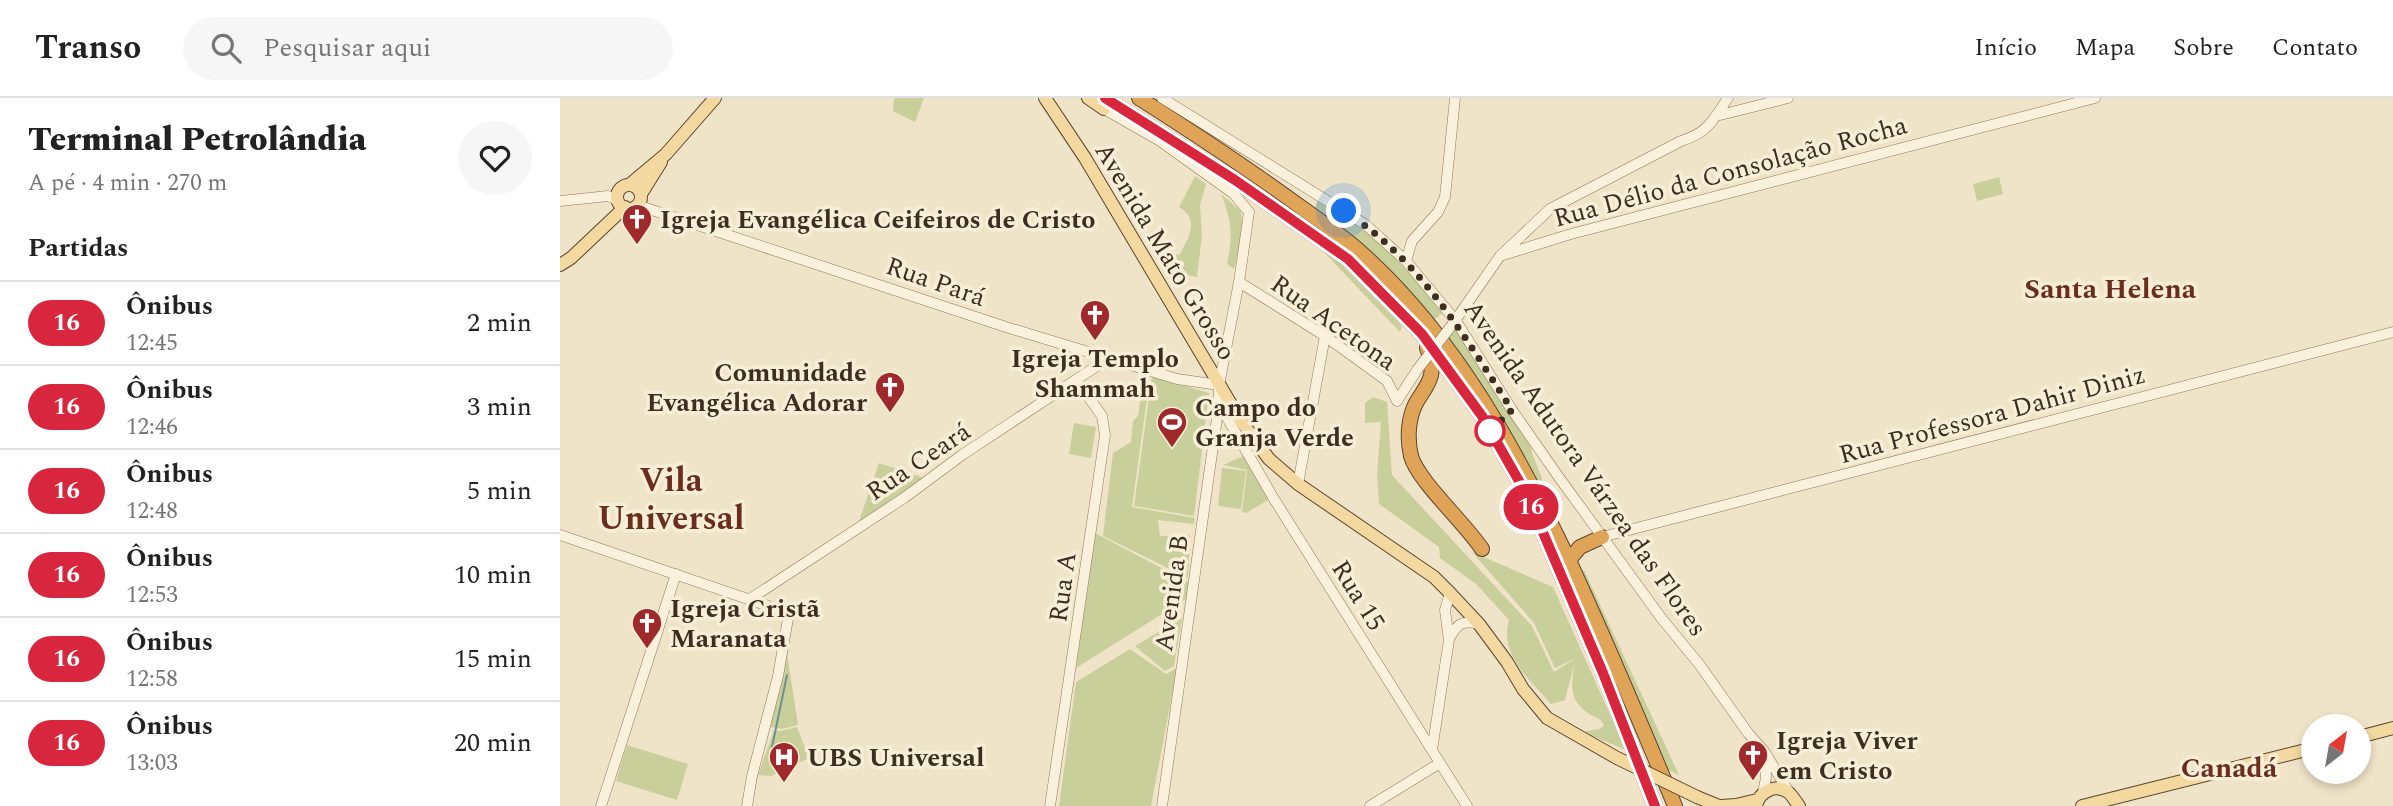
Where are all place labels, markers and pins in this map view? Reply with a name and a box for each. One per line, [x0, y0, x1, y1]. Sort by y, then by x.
place label: Igreja Evangélica Ceifeiros de Cristo [660, 200, 1095, 240]
church icon: Igreja Evangélica Ceifeiros de Cristo [620, 202, 654, 246]
church icon: Igreja Templo Shammah [1078, 298, 1112, 342]
place label: Igreja Templo Shammah [1011, 339, 1179, 409]
place label: Comunidade Evangélica Adorar [646, 353, 868, 423]
church icon: Comunidade Evangélica Adorar [873, 370, 907, 414]
place label: Campo do Granja Verde [1195, 388, 1354, 458]
sports icon: Campo do Granja Verde [1155, 405, 1189, 449]
unlabelled marker [1475, 416, 1505, 446]
place label: Igreja Cristã Maranata [670, 589, 821, 659]
church icon: Igreja Cristã Maranata [630, 606, 664, 650]
place label: Igreja Viver em Cristo [1776, 721, 1919, 791]
place label: UBS Universal [807, 738, 984, 778]
church icon: Igreja Viver em Cristo [1736, 738, 1770, 782]
hospital icon: UBS Universal [767, 740, 801, 784]

